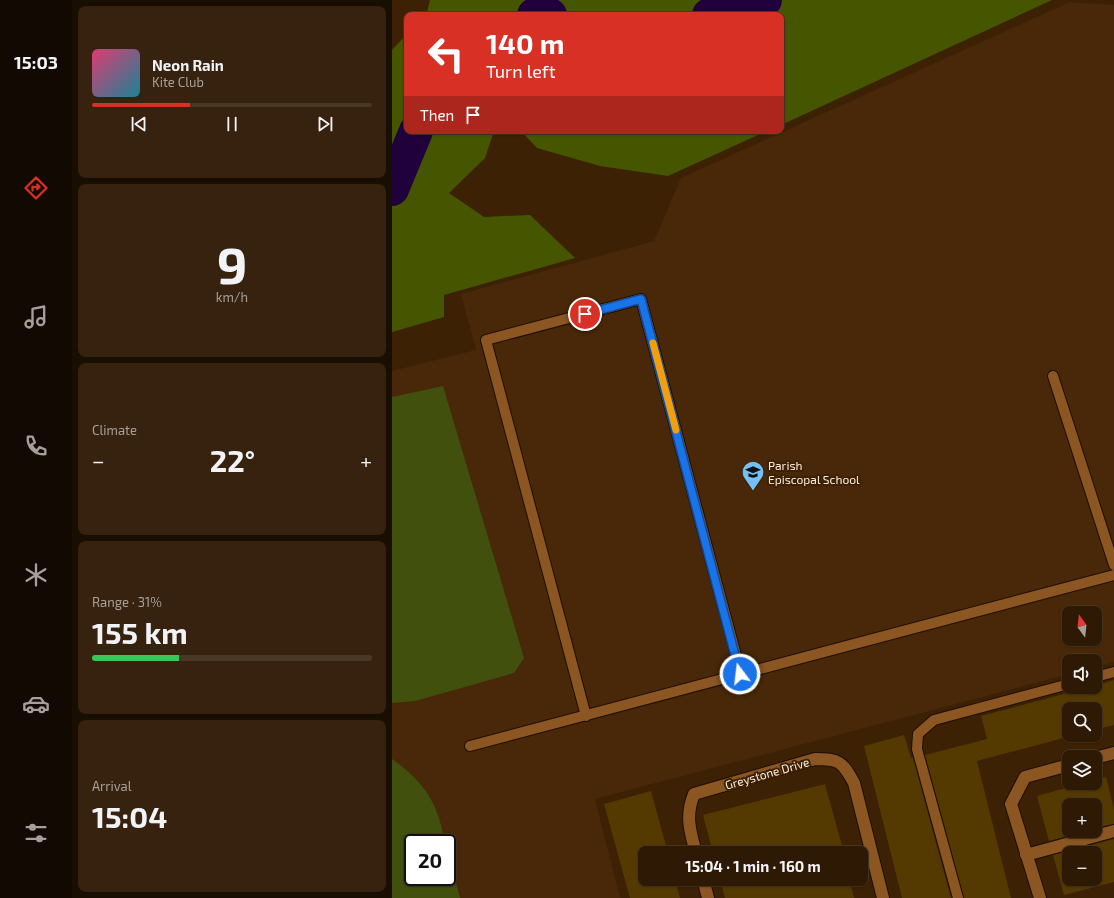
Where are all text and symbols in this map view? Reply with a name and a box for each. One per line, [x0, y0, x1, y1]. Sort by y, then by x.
text: 140 m [486, 26, 564, 60]
icon: left [420, 28, 472, 80]
text: 15:03 [14, 51, 58, 73]
text: Neon Rain [152, 56, 224, 74]
text: Turn left [486, 60, 556, 82]
text: Kite Club [152, 74, 204, 90]
icon: arrive [462, 104, 484, 126]
text: Then [420, 106, 454, 124]
icon: previous [128, 113, 150, 135]
icon: pause [221, 113, 243, 135]
icon: next [314, 113, 336, 135]
icon: directions [22, 174, 50, 202]
text: 9 [217, 232, 247, 294]
text: km/h [216, 289, 248, 305]
pin [568, 297, 602, 331]
icon: music [22, 303, 50, 331]
icon: arrive [574, 303, 596, 325]
text: Climate [92, 422, 137, 438]
icon: phone [22, 432, 50, 460]
text: 22° [210, 442, 255, 478]
text: − [92, 447, 105, 473]
text: + [360, 447, 372, 473]
place label: Parish Episcopal School [768, 458, 860, 486]
school or university icon: Parish Episcopal School [740, 459, 766, 492]
icon: climate [22, 561, 50, 589]
text: Range · 31% [92, 594, 162, 610]
north arrow [1062, 606, 1102, 646]
map controls [1062, 606, 1102, 886]
text: 155 km [92, 614, 188, 650]
position arrow [719, 653, 761, 695]
button: sound [1062, 654, 1102, 694]
icon: car [22, 690, 50, 718]
button: search [1062, 702, 1102, 742]
button: layers [1062, 750, 1102, 790]
street label: Greystone Drive [723, 754, 811, 792]
text: Arrival [92, 778, 132, 794]
text: 15:04 [92, 798, 167, 834]
button: + [1062, 798, 1102, 838]
icon: filters [22, 819, 50, 847]
speed limit sign: 20 [404, 834, 456, 886]
button: − [1062, 846, 1102, 886]
text: 15:04 · 1 min · 160 m [685, 857, 821, 875]

